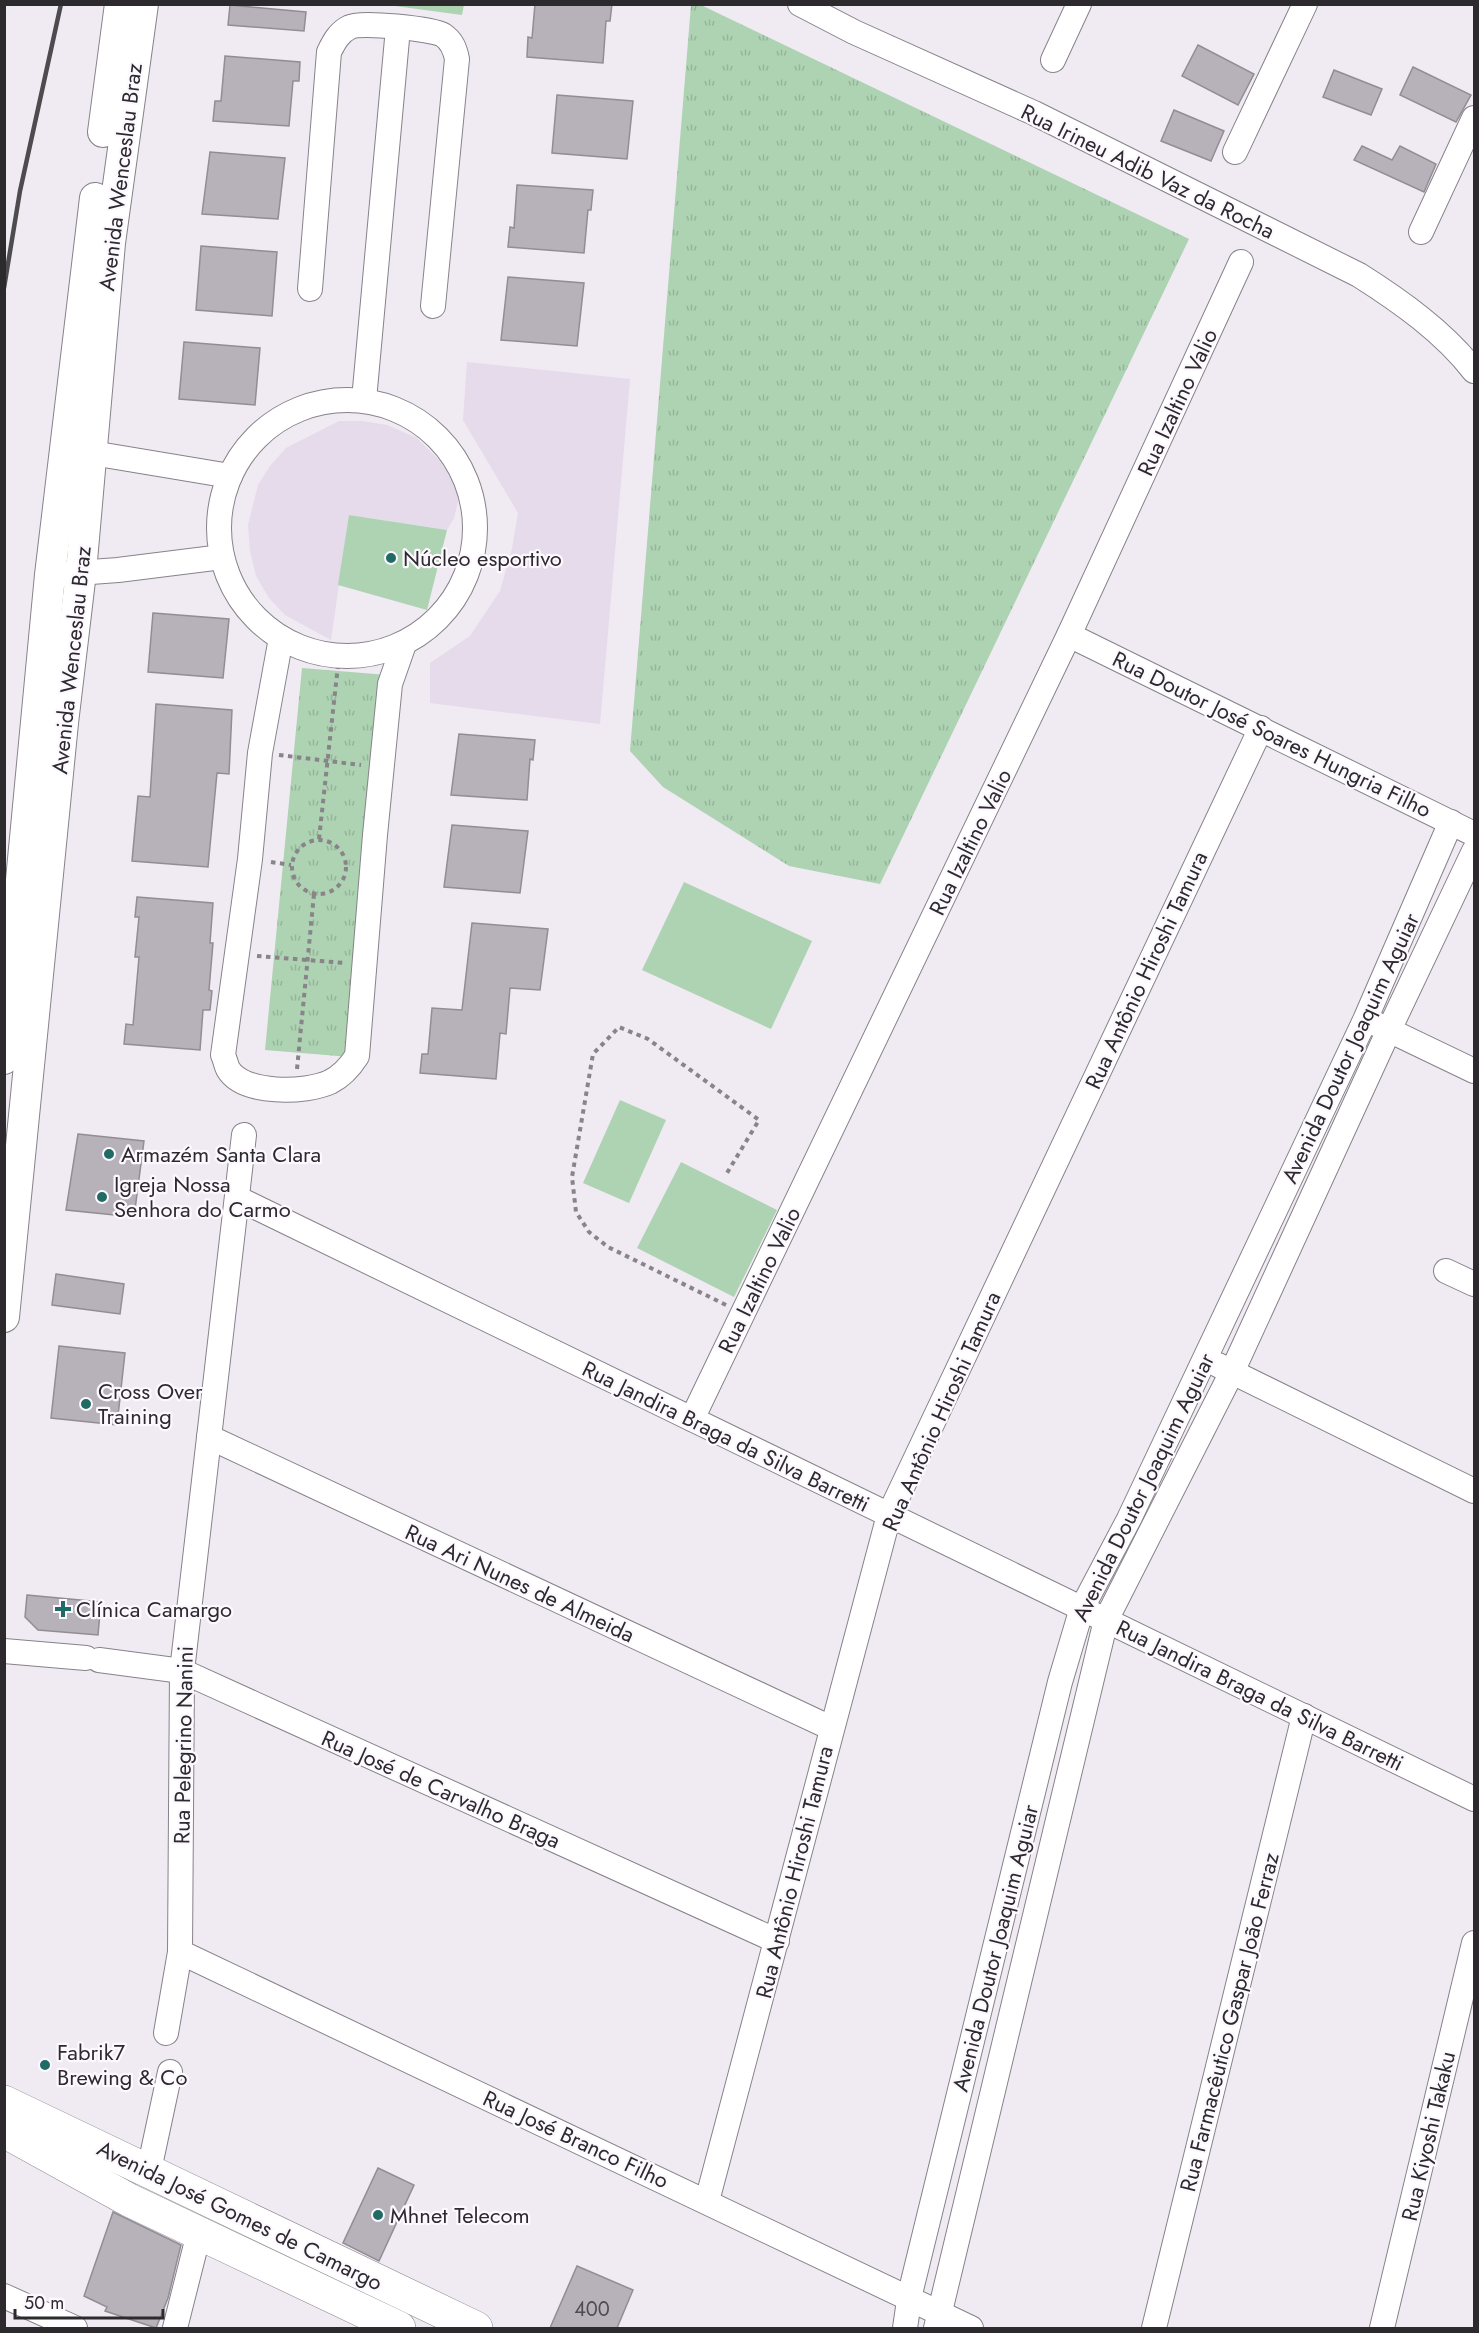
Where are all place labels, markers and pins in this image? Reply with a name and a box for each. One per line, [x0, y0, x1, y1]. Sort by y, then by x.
place label: Núcleo esportivo [403, 542, 562, 574]
marker: Núcleo esportivo [384, 551, 398, 565]
place label: Armazém Santa Clara [121, 1138, 321, 1170]
marker: Armazém Santa Clara [102, 1147, 116, 1161]
place label: Igreja Nossa Senhora do Carmo [114, 1168, 291, 1225]
marker: Igreja Nossa Senhora do Carmo [95, 1190, 109, 1204]
place label: Cross Over Training [98, 1375, 203, 1432]
marker: Cross Over Training [79, 1397, 93, 1411]
place label: Clínica Camargo [76, 1593, 232, 1625]
marker: Clínica Camargo [54, 1600, 72, 1618]
place label: Fabrik7 Brewing & Co [57, 2036, 187, 2093]
marker: Fabrik7 Brewing & Co [38, 2058, 52, 2072]
place label: Mhnet Telecom [390, 2199, 530, 2231]
marker: Mhnet Telecom [371, 2208, 385, 2222]

